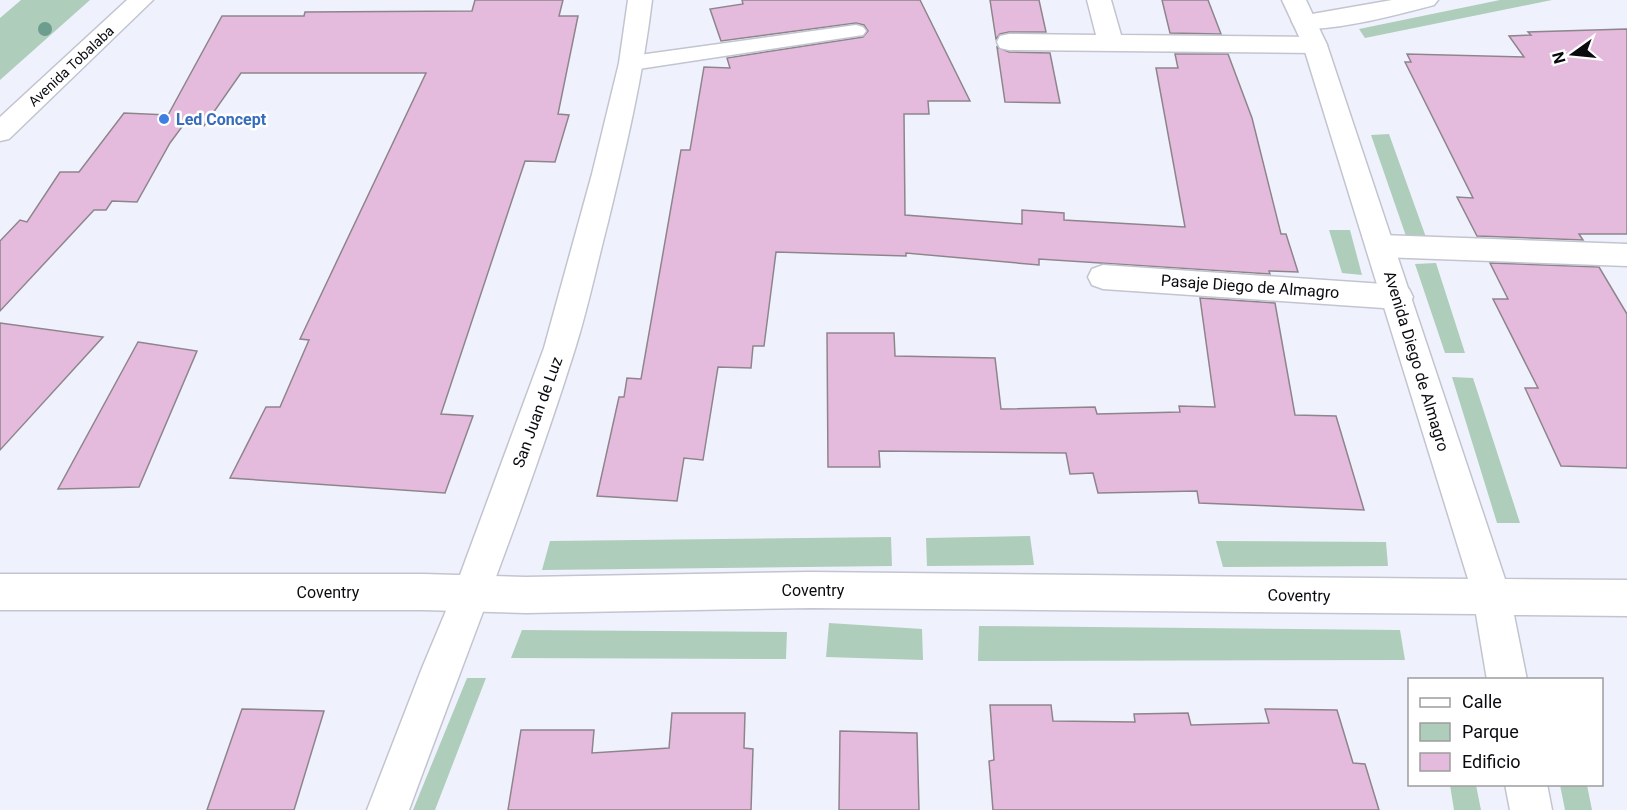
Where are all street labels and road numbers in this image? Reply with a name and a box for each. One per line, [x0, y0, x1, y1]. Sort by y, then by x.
street label: Avenida Tobalaba [25, 23, 117, 109]
street label: Avenida Diego de Almagro [1380, 269, 1453, 454]
street label: Pasaje Diego de Almagro [1160, 271, 1340, 302]
street label: San Juan de Luz [509, 354, 566, 470]
street label: Coventry [782, 581, 845, 600]
street label: Coventry [297, 583, 360, 602]
street label: Coventry [1267, 585, 1331, 606]

